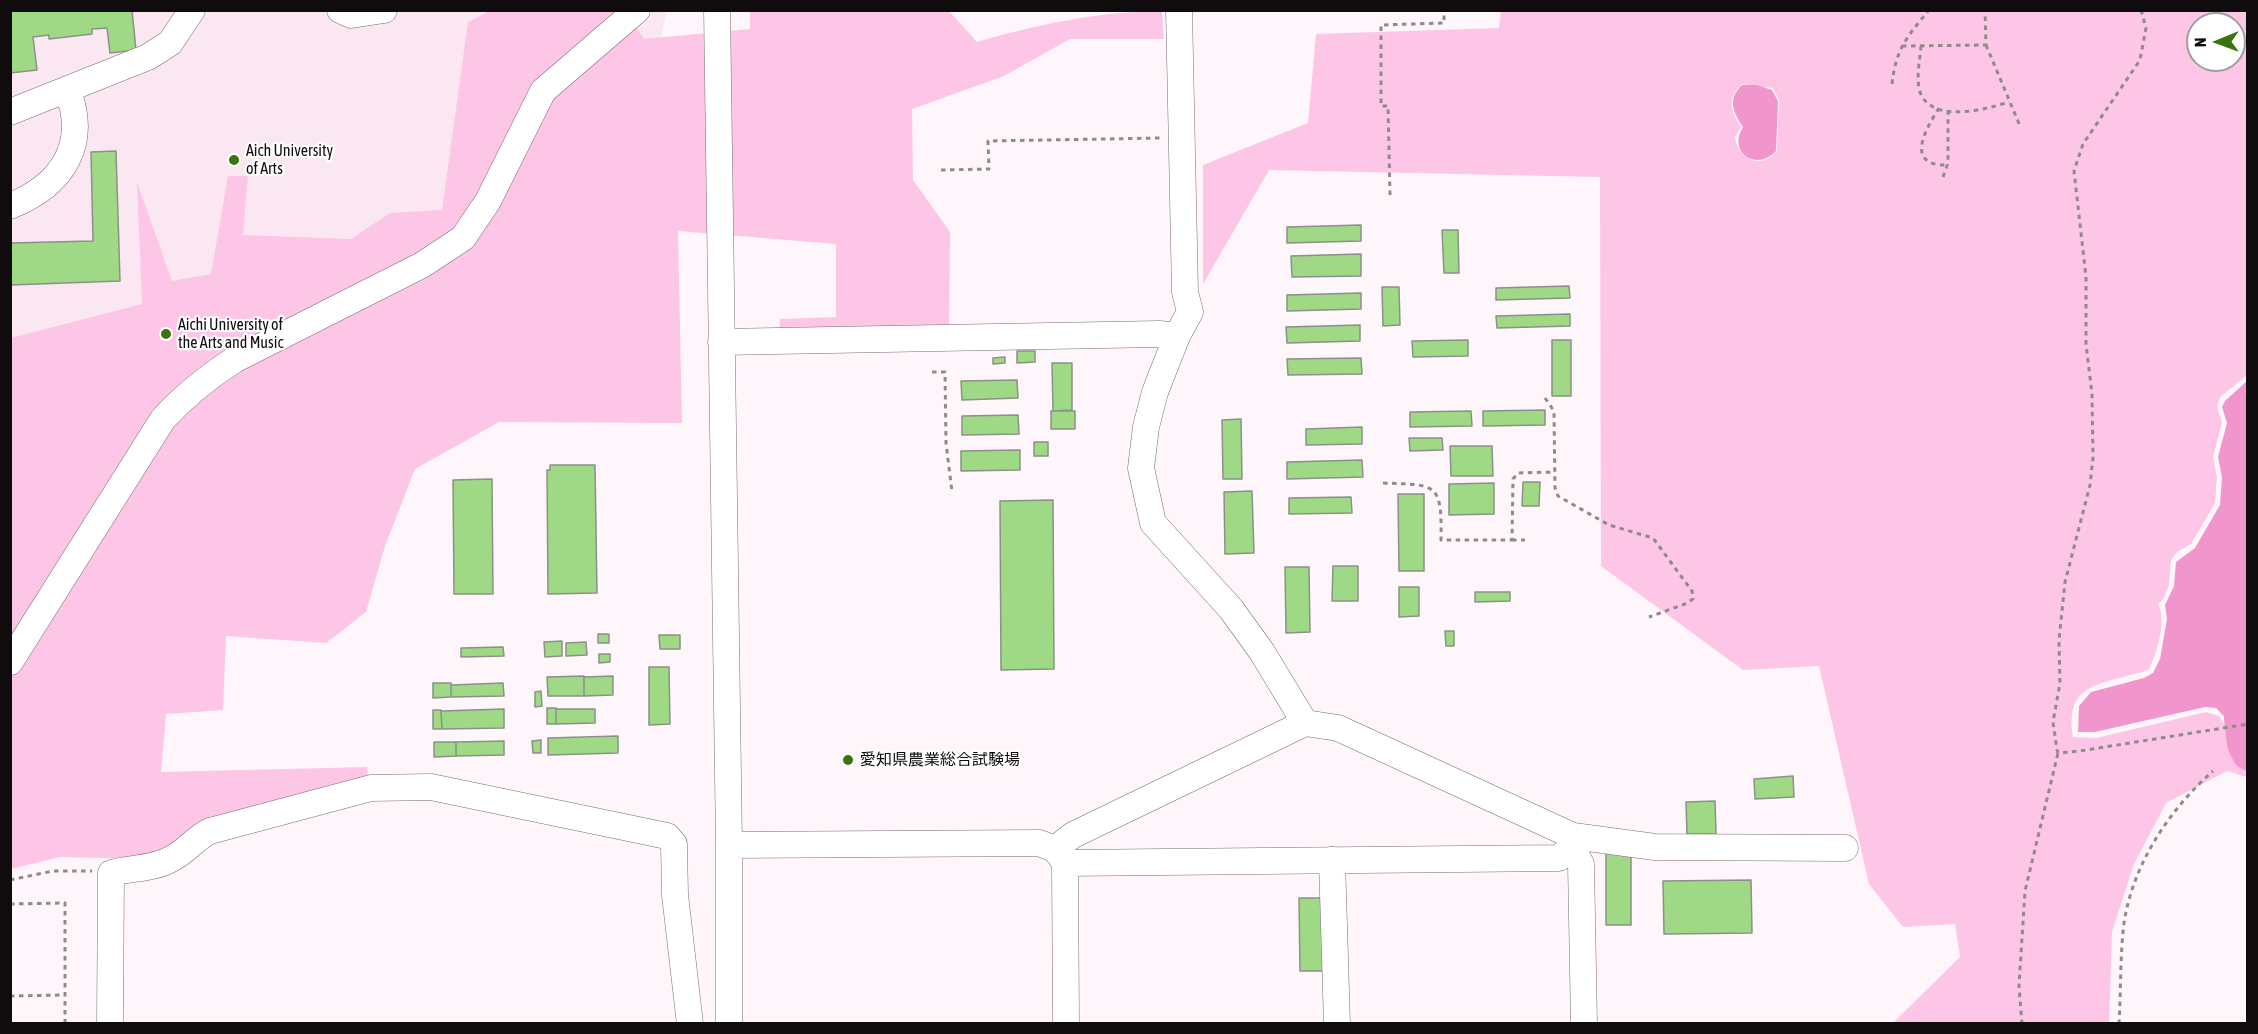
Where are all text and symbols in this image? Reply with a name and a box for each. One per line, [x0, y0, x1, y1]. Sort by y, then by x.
north arrow [2186, 12, 2246, 72]
text: N [2191, 37, 2209, 47]
place label: Aich University of Arts [246, 141, 333, 179]
marker: Aich University of Arts [227, 153, 241, 167]
place label: Aichi University of the Arts and Music [178, 315, 283, 353]
marker: Aichi University of the Arts and Music [159, 327, 173, 341]
place label: 愛知県農業総合試験場 [860, 750, 1020, 770]
marker: 愛知県農業総合試験場 [841, 753, 855, 767]

